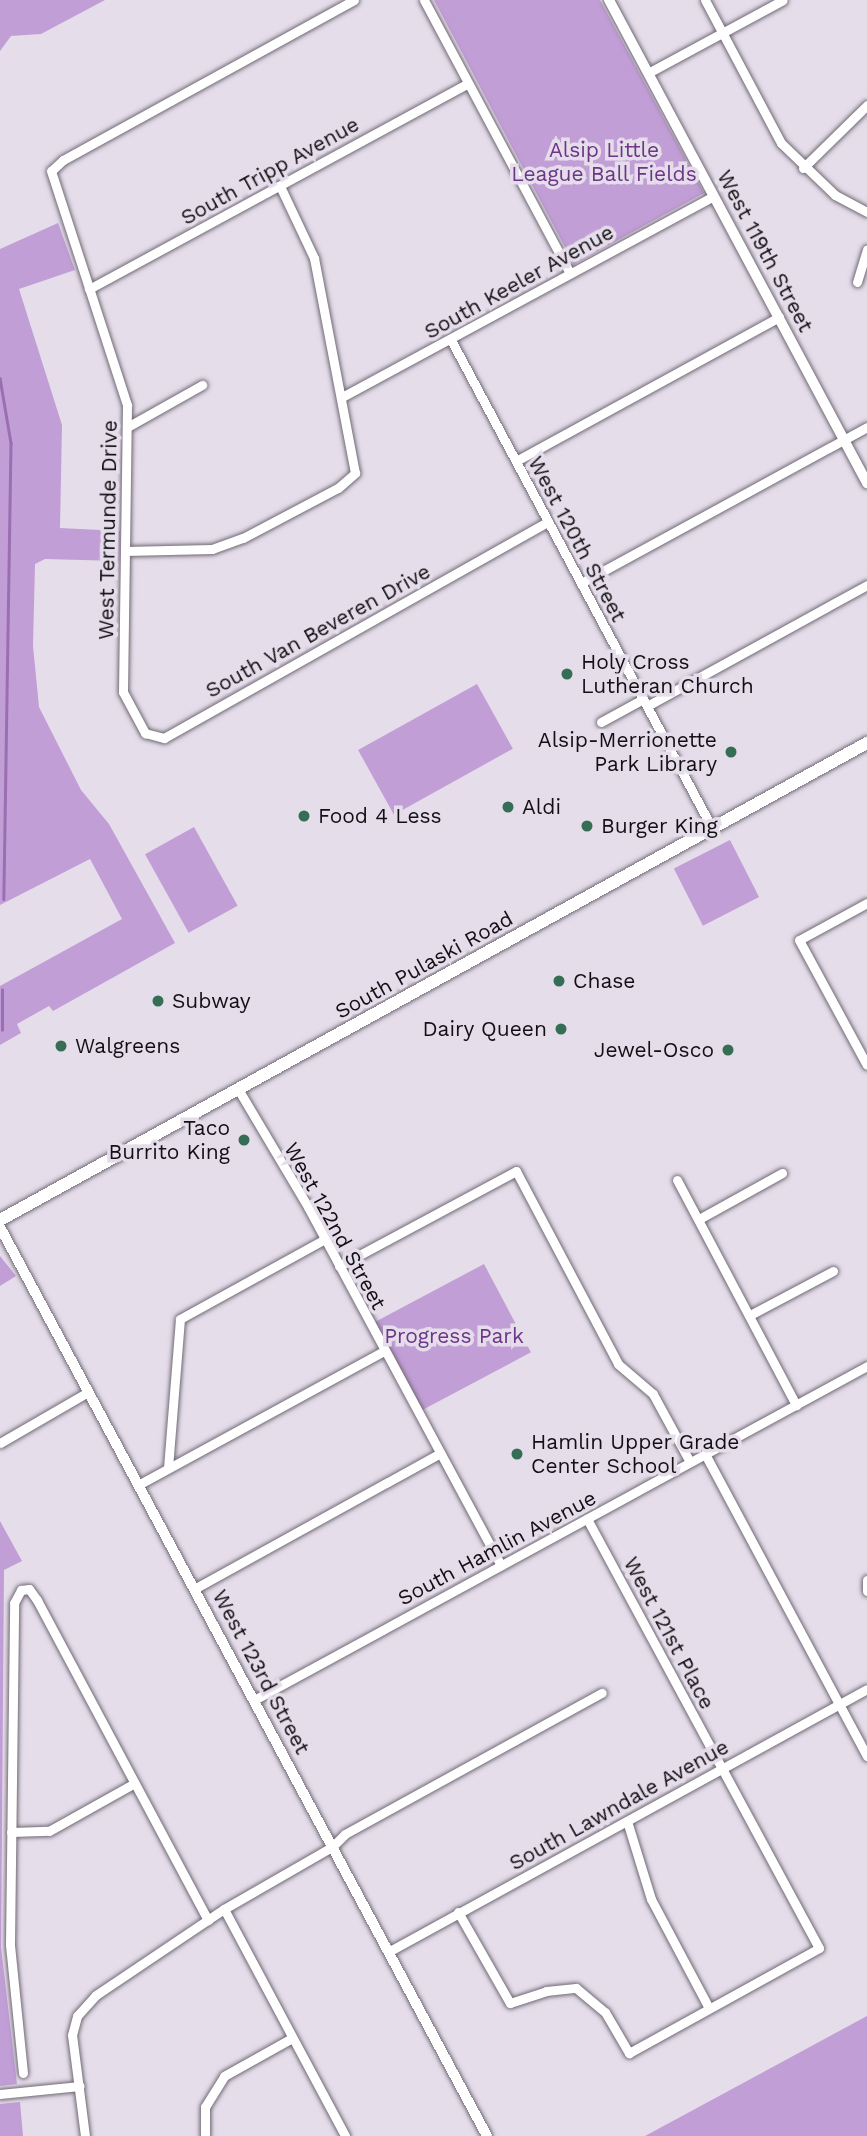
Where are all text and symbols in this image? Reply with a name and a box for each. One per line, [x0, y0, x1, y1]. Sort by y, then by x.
street label: South Tripp Avenue [176, 111, 364, 231]
park label: Alsip Little League Ball Fields [511, 137, 697, 187]
street label: West 119th Street [712, 166, 818, 336]
street label: South Keeler Avenue [419, 219, 619, 345]
street label: West Termunde Drive [93, 420, 123, 640]
street label: West 120th Street [523, 452, 631, 626]
street label: South Van Beveren Drive [201, 558, 435, 704]
place label: Holy Cross Lutheran Church [581, 649, 754, 699]
marker: Holy Cross Lutheran Church [559, 666, 575, 682]
place label: Alsip-Merrionette Park Library [538, 727, 717, 777]
marker: Alsip-Merrionette Park Library [723, 744, 739, 760]
place label: Aldi [522, 794, 561, 820]
marker: Aldi [500, 799, 516, 815]
place label: Food 4 Less [318, 803, 442, 829]
marker: Food 4 Less [296, 808, 312, 824]
place label: Burger King [601, 813, 718, 839]
marker: Burger King [579, 818, 595, 834]
street label: South Pulaski Road [331, 906, 517, 1024]
place label: Chase [573, 968, 635, 994]
marker: Chase [551, 973, 567, 989]
place label: Subway [172, 988, 251, 1014]
marker: Subway [150, 993, 166, 1009]
place label: Dairy Queen [422, 1016, 547, 1042]
marker: Dairy Queen [553, 1021, 569, 1037]
place label: Walgreens [75, 1033, 180, 1059]
place label: Jewel-Osco [594, 1037, 714, 1063]
marker: Walgreens [53, 1038, 69, 1054]
marker: Jewel-Osco [720, 1042, 736, 1058]
place label: Taco Burrito King [109, 1115, 230, 1165]
marker: Taco Burrito King [236, 1132, 252, 1148]
street label: West 122nd Street [278, 1138, 392, 1314]
park label: Progress Park [384, 1323, 524, 1349]
place label: Hamlin Upper Grade Center School [531, 1429, 740, 1479]
marker: Hamlin Upper Grade Center School [509, 1446, 525, 1462]
street label: South Hamlin Avenue [393, 1485, 601, 1611]
street label: West 121st Place [618, 1552, 720, 1714]
street label: West 123rd Street [207, 1585, 315, 1759]
street label: South Lawndale Avenue [505, 1734, 733, 1876]

